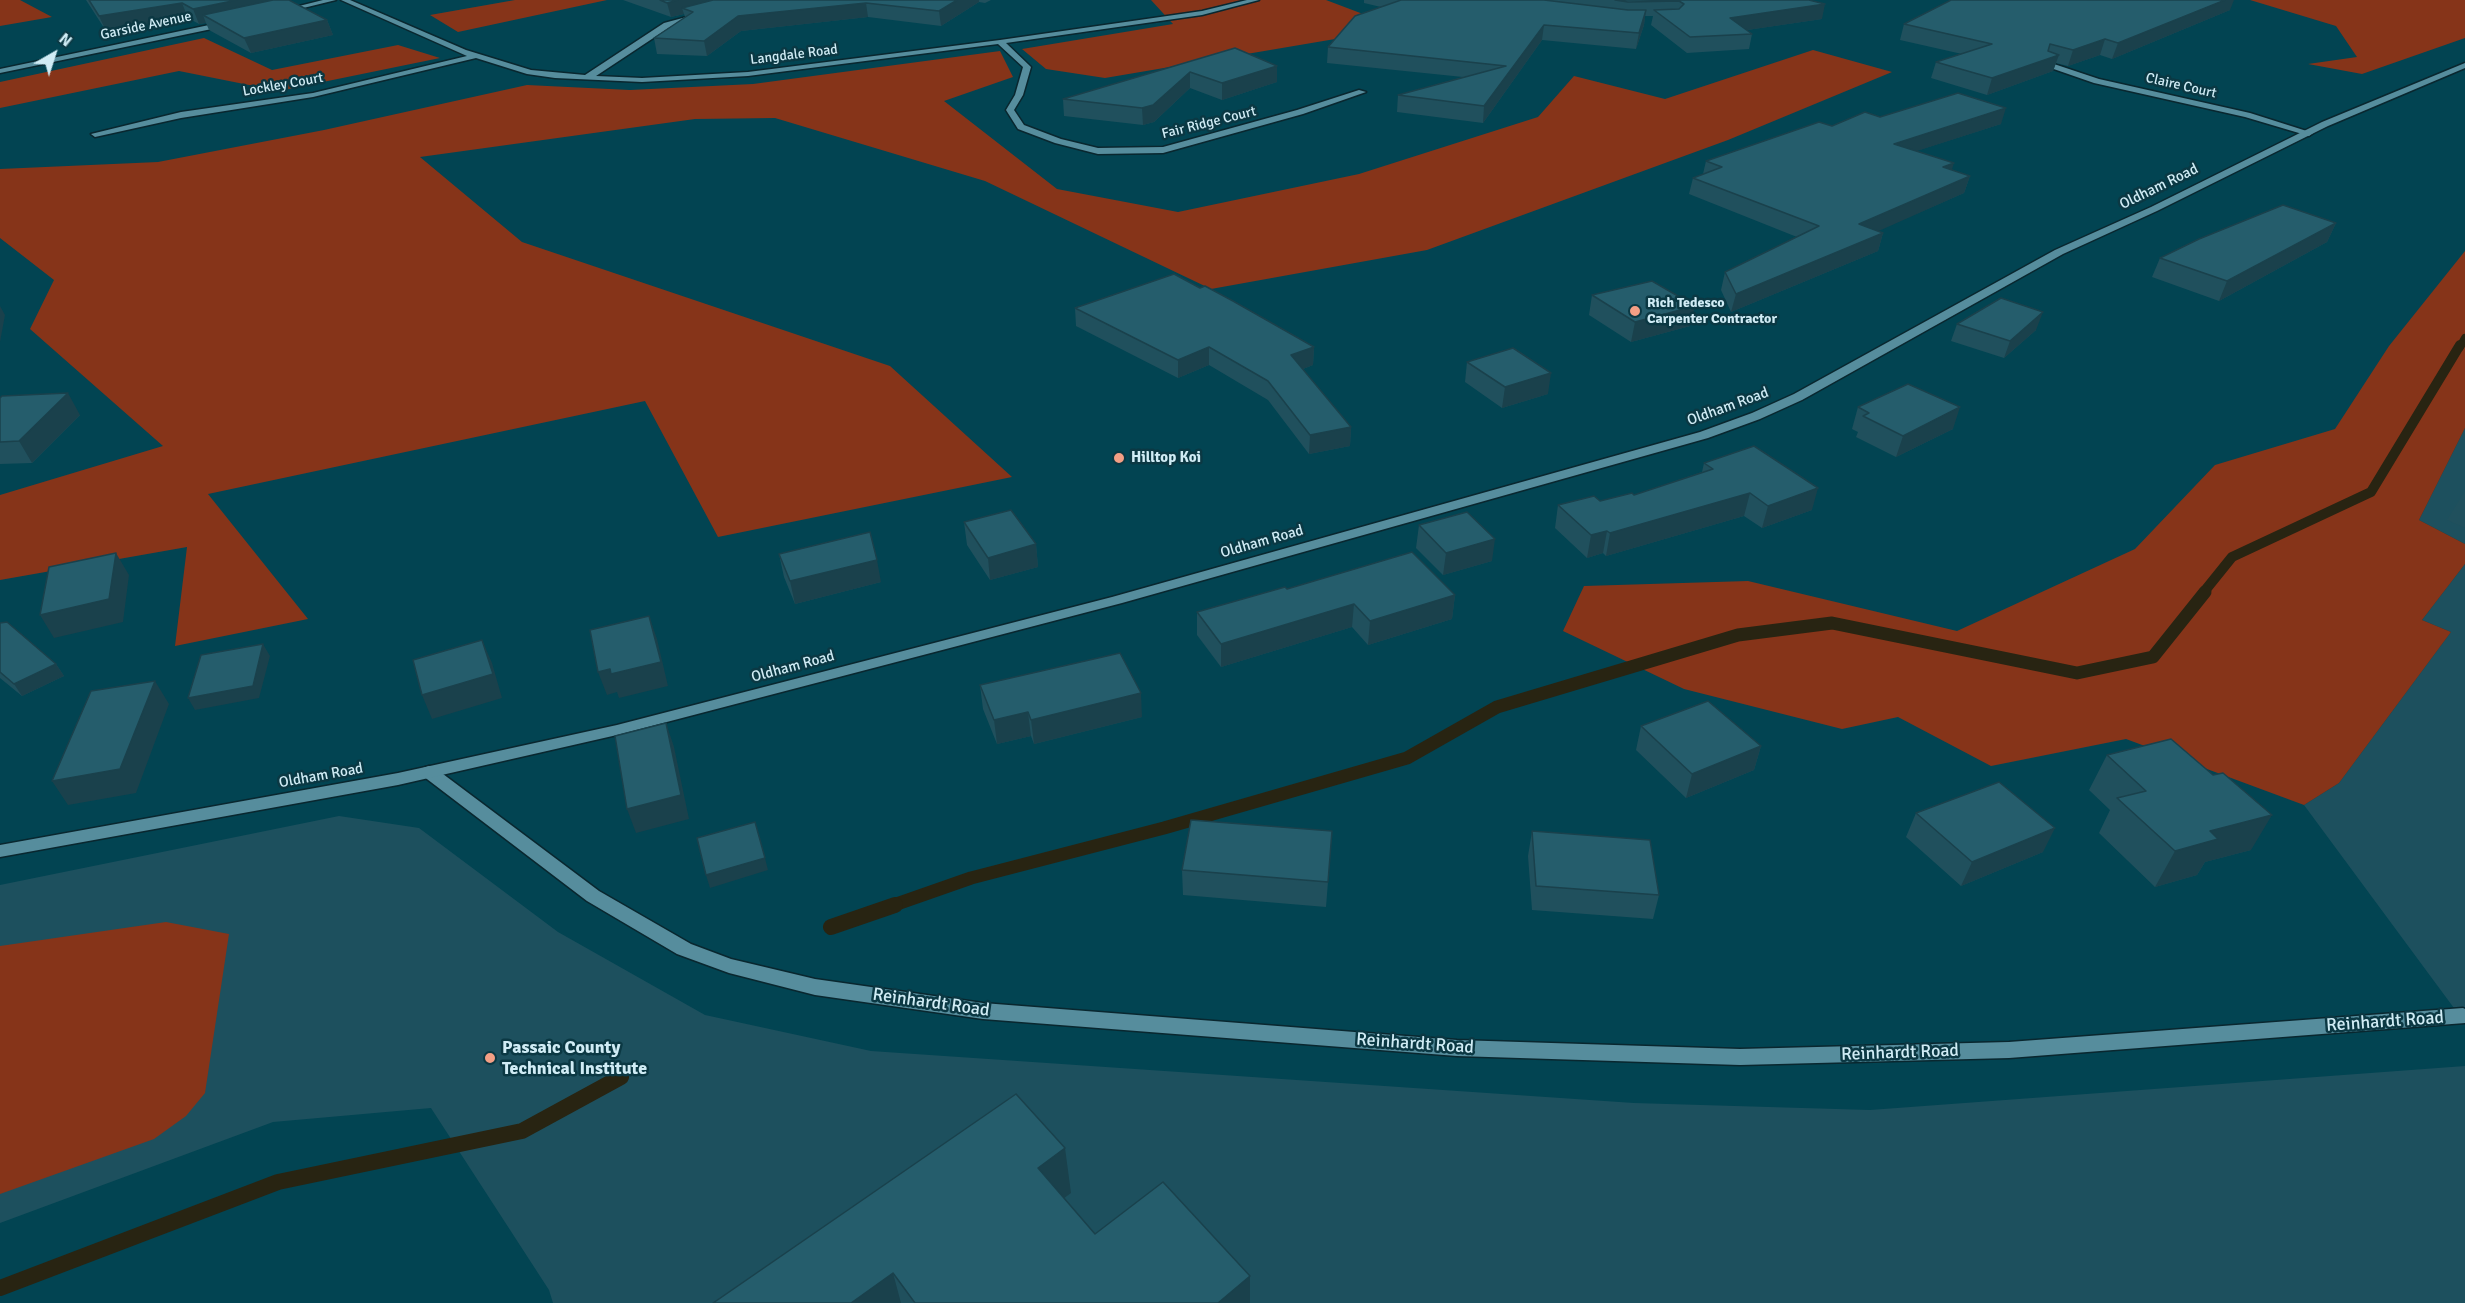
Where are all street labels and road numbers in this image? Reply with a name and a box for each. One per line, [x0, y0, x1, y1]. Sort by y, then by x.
street label: Garside Avenue [99, 8, 193, 44]
street label: Langdale Road [749, 41, 839, 69]
street label: Lockley Court [241, 70, 325, 100]
street label: Claire Court [2144, 70, 2218, 102]
street label: Fair Ridge Court [1160, 103, 1258, 143]
street label: Oldham Road [2117, 160, 2201, 214]
street label: Oldham Road [1685, 384, 1771, 430]
street label: Oldham Road [1219, 522, 1305, 562]
street label: Oldham Road [749, 647, 837, 687]
street label: Oldham Road [277, 760, 365, 792]
street label: Reinhardt Road [871, 984, 991, 1022]
street label: Reinhardt Road [2325, 1007, 2445, 1037]
street label: Reinhardt Road [1355, 1029, 1475, 1059]
street label: Reinhardt Road [1841, 1040, 1959, 1066]

